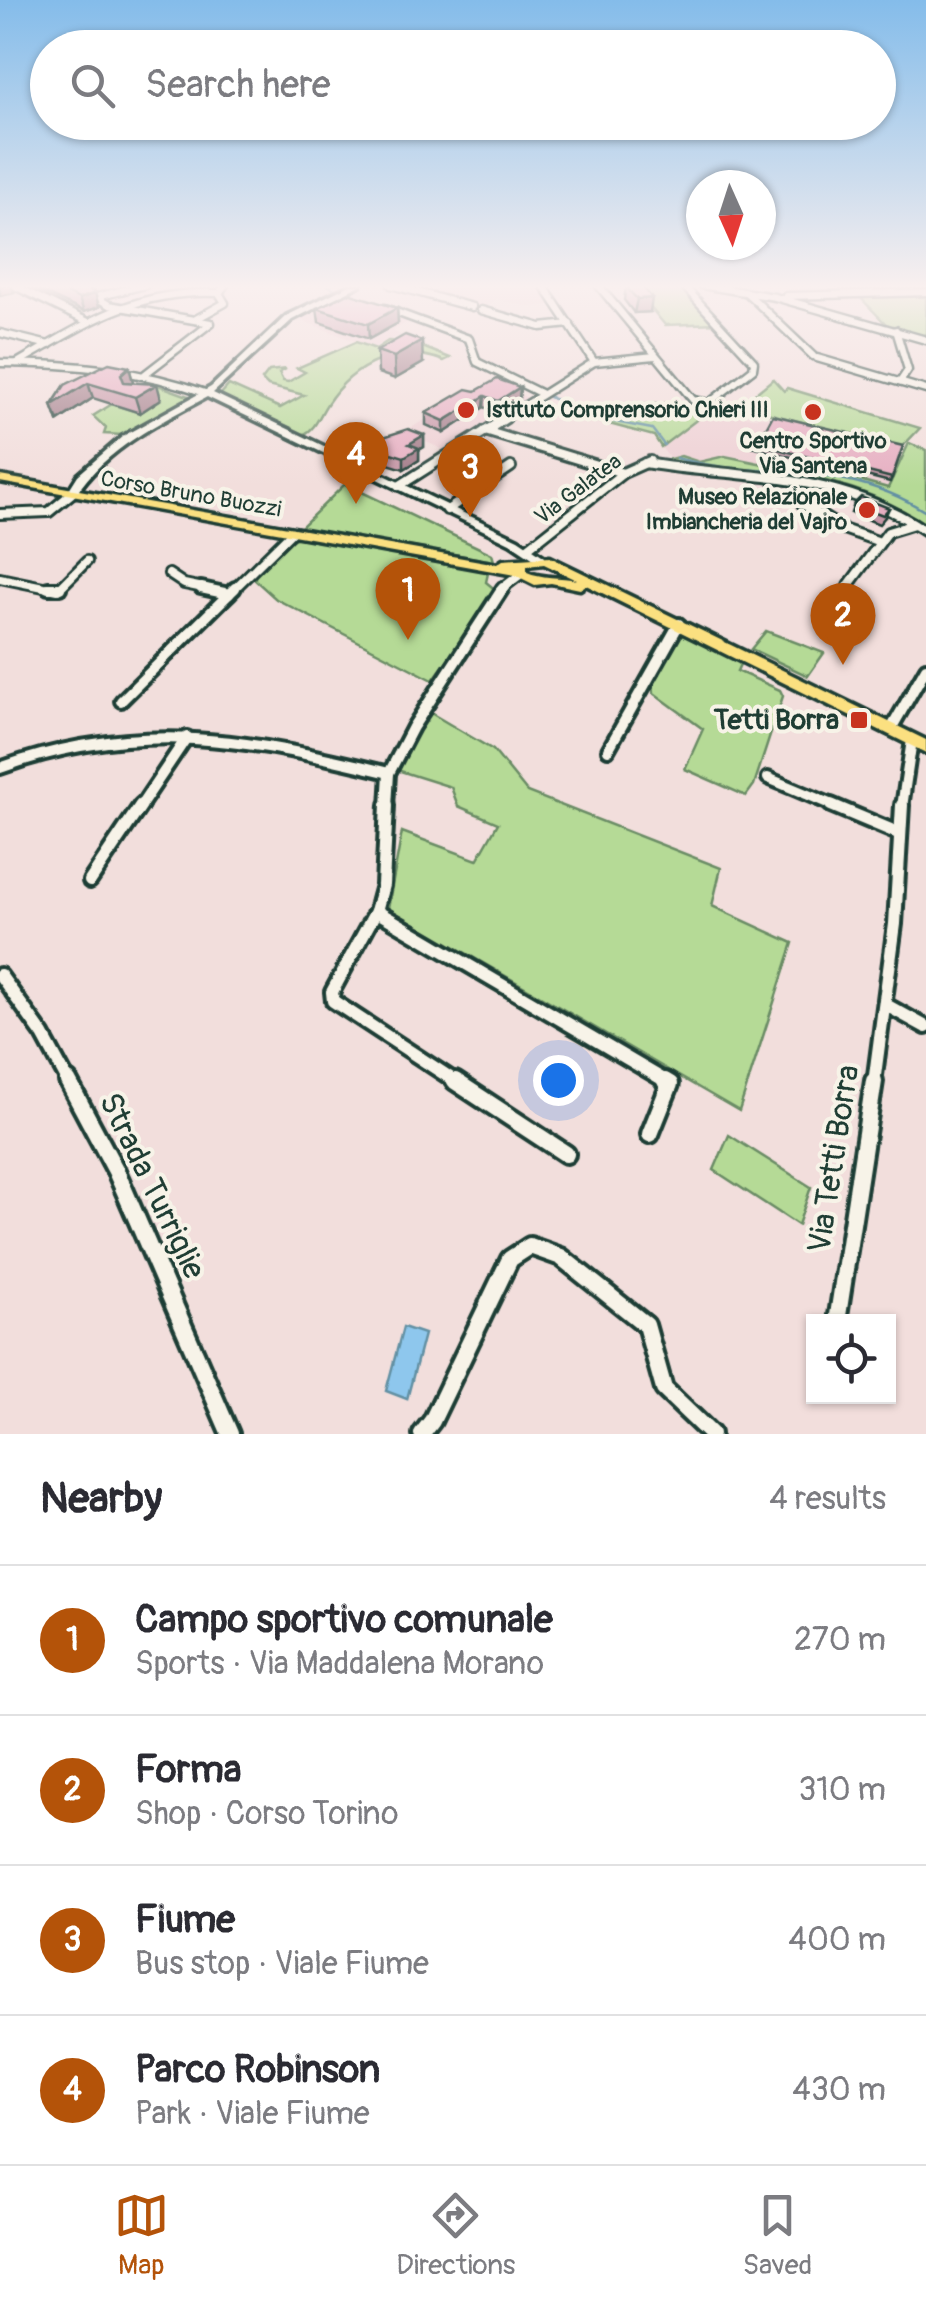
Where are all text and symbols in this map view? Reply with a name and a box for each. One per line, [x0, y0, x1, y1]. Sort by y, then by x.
search box [30, 30, 896, 140]
icon: search [65, 58, 120, 113]
text: Search here [145, 61, 331, 109]
north arrow [686, 170, 776, 260]
place label: Istituto Comprensorio Chieri III [486, 396, 769, 424]
marker: Istituto Comprensorio Chieri III [455, 399, 477, 421]
marker: Centro Sportivo Via Santena [802, 401, 824, 423]
pin: 4 [324, 422, 388, 504]
place label: Centro Sportivo Via Santena [739, 427, 887, 480]
pin: 3 [438, 434, 502, 517]
street label: Via Galatea [529, 447, 627, 531]
street label: Corso Bruno Buozzi [99, 464, 283, 524]
place label: Museo Relazionale Imbiancheria del Vajro [646, 483, 848, 536]
marker: Museo Relazionale Imbiancheria del Vajro [856, 499, 878, 521]
pin: 1 [376, 558, 440, 640]
pin: 2 [810, 582, 876, 665]
place label: Tetti Borra [713, 703, 839, 738]
marker: Tetti Borra [848, 709, 870, 731]
your location [533, 1055, 584, 1106]
street label: Via Tetti Borra [799, 1062, 869, 1256]
street label: Strada Turriglie [90, 1086, 214, 1286]
map controls [806, 1314, 896, 1404]
button: locate [806, 1314, 896, 1404]
text: Nearby [40, 1473, 162, 1525]
text: 4 results [769, 1479, 886, 1519]
text: Campo sportivo comunale [135, 1596, 553, 1644]
text: 1 [66, 1620, 79, 1660]
text: 270 m [794, 1620, 886, 1660]
text: Sports · Via Maddalena Morano [135, 1644, 544, 1684]
text: Forma [135, 1746, 241, 1794]
text: 2 [64, 1770, 81, 1810]
text: 310 m [798, 1770, 886, 1810]
text: Shop · Corso Torino [135, 1794, 399, 1834]
text: Fiume [135, 1896, 235, 1944]
text: 3 [64, 1920, 81, 1960]
text: 400 m [788, 1920, 886, 1960]
text: Bus stop · Viale Fiume [135, 1944, 429, 1984]
text: Parco Robinson [135, 2046, 380, 2094]
text: 4 [63, 2070, 82, 2110]
text: 430 m [792, 2070, 886, 2110]
text: Park · Viale Fiume [135, 2094, 370, 2134]
tab: Map [114, 2188, 169, 2283]
tab: Directions [396, 2188, 515, 2283]
tab: Saved [743, 2188, 812, 2283]

